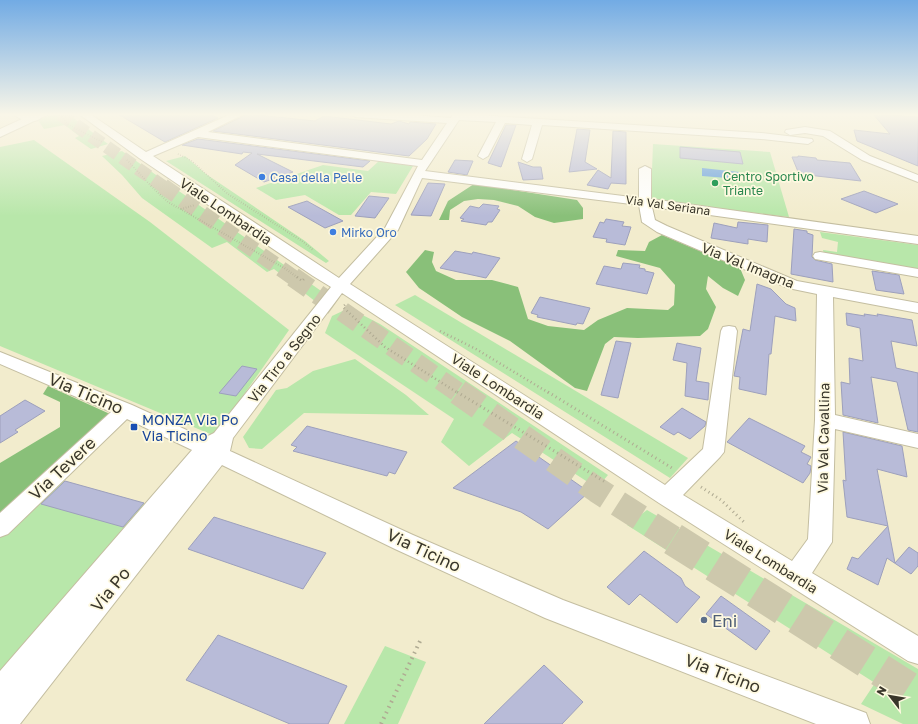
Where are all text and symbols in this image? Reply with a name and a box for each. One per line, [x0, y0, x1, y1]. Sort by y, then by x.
place label: Centro Sportivo Triante [723, 169, 814, 198]
place label: Casa della Pelle [270, 170, 362, 185]
marker: Casa della Pelle [257, 172, 267, 182]
street label: Viale Lombardia [177, 174, 275, 248]
marker: Centro Sportivo Triante [710, 178, 720, 188]
street label: Via Val Seriana [625, 192, 711, 218]
place label: Mirko Oro [341, 225, 397, 240]
marker: Mirko Oro [328, 227, 338, 237]
street label: Via Val Imagna [699, 239, 797, 291]
street label: Via Tiro a Segno [244, 310, 324, 406]
street label: Viale Lombardia [448, 350, 548, 422]
street label: Via Ticino [45, 368, 127, 418]
street label: Via Val Cavallina [814, 383, 832, 493]
place label: MONZA Via Po Via Ticino [142, 411, 238, 444]
marker: MONZA Via Po Via Ticino [129, 422, 139, 432]
street label: Via Tevere [24, 432, 100, 504]
street label: Via Ticino [384, 524, 464, 576]
street label: Viale Lombardia [721, 525, 821, 597]
street label: Via Po [86, 563, 134, 615]
place label: Eni [712, 610, 737, 631]
marker: Eni [699, 615, 709, 625]
street label: Via Ticino [682, 649, 764, 697]
north arrow [870, 676, 910, 716]
text: N [873, 684, 889, 698]

